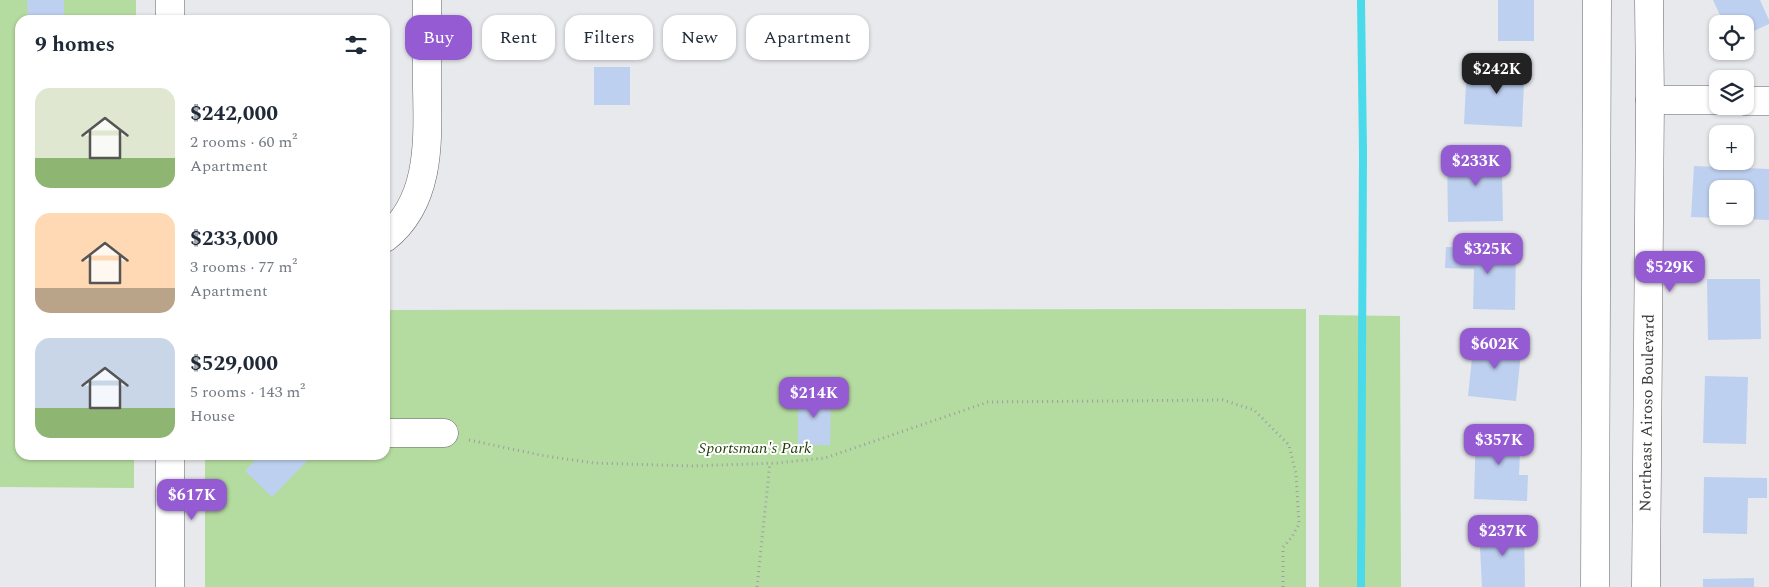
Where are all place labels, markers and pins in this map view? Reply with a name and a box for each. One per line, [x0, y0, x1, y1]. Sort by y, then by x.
pin: $242K [1462, 52, 1532, 95]
pin: $233K [1441, 144, 1511, 187]
pin: $325K [1453, 232, 1523, 275]
pin: $529K [1635, 250, 1705, 293]
pin: $602K [1460, 328, 1530, 370]
pin: $214K [779, 376, 849, 419]
pin: $357K [1464, 424, 1534, 466]
pin: $617K [157, 478, 227, 521]
pin: $237K [1468, 514, 1538, 557]

